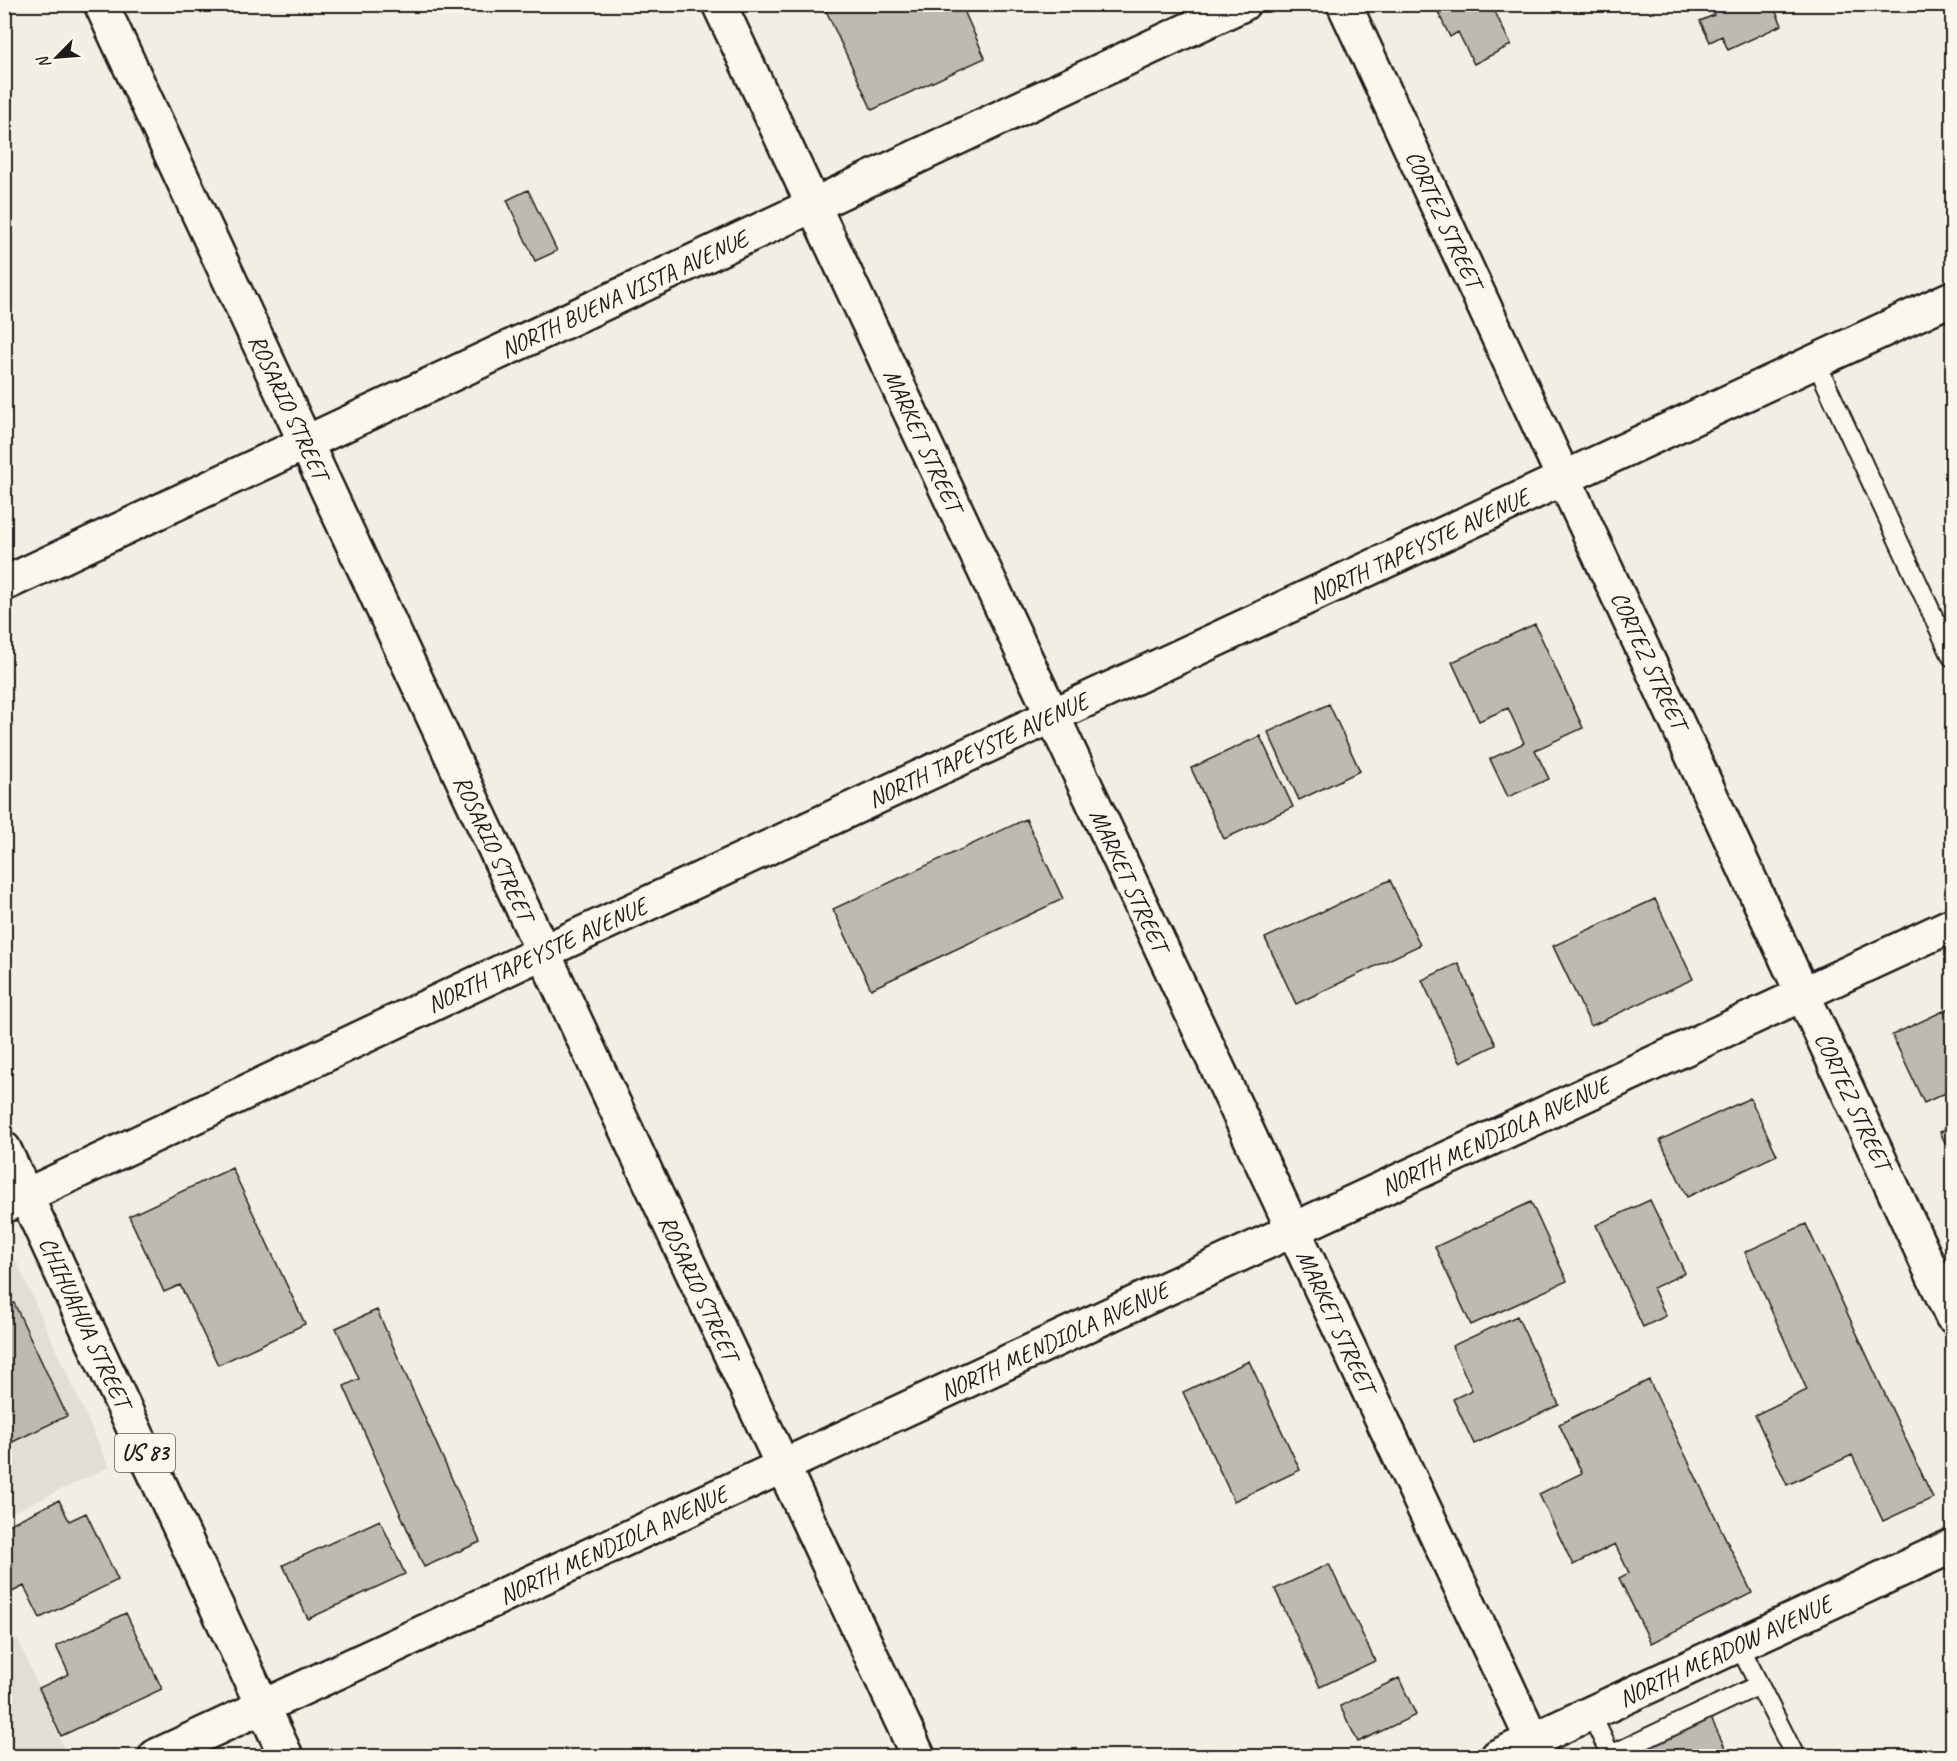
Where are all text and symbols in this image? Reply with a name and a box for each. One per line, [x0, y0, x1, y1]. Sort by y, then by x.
north arrow [27, 27, 87, 87]
text: N [32, 51, 55, 72]
street label: CORTEZ STREET [1399, 146, 1491, 298]
street label: NORTH BUENA VISTA AVENUE [495, 222, 755, 365]
street label: ROSARIO STREET [242, 330, 338, 489]
street label: MARKET STREET [877, 364, 972, 521]
street label: NORTH TAPEYSTE AVENUE [1304, 481, 1537, 610]
street label: CORTEZ STREET [1604, 587, 1696, 739]
street label: NORTH TAPEYSTE AVENUE [863, 685, 1096, 814]
street label: ROSARIO STREET [447, 771, 543, 930]
street label: MARKET STREET [1083, 804, 1178, 961]
street label: NORTH TAPEYSTE AVENUE [422, 890, 655, 1019]
street label: CORTEZ STREET [1808, 1028, 1900, 1180]
street label: NORTH MENDIOLA AVENUE [1376, 1069, 1617, 1202]
street label: ROSARIO STREET [652, 1211, 748, 1370]
street label: CHIHUAHUA STREET [32, 1232, 140, 1418]
street label: MARKET STREET [1290, 1245, 1385, 1402]
street label: NORTH MENDIOLA AVENUE [935, 1274, 1176, 1407]
road number: US 83 [115, 1434, 175, 1472]
street label: NORTH MENDIOLA AVENUE [494, 1478, 735, 1611]
street label: NORTH MEADOW AVENUE [1614, 1587, 1839, 1714]

